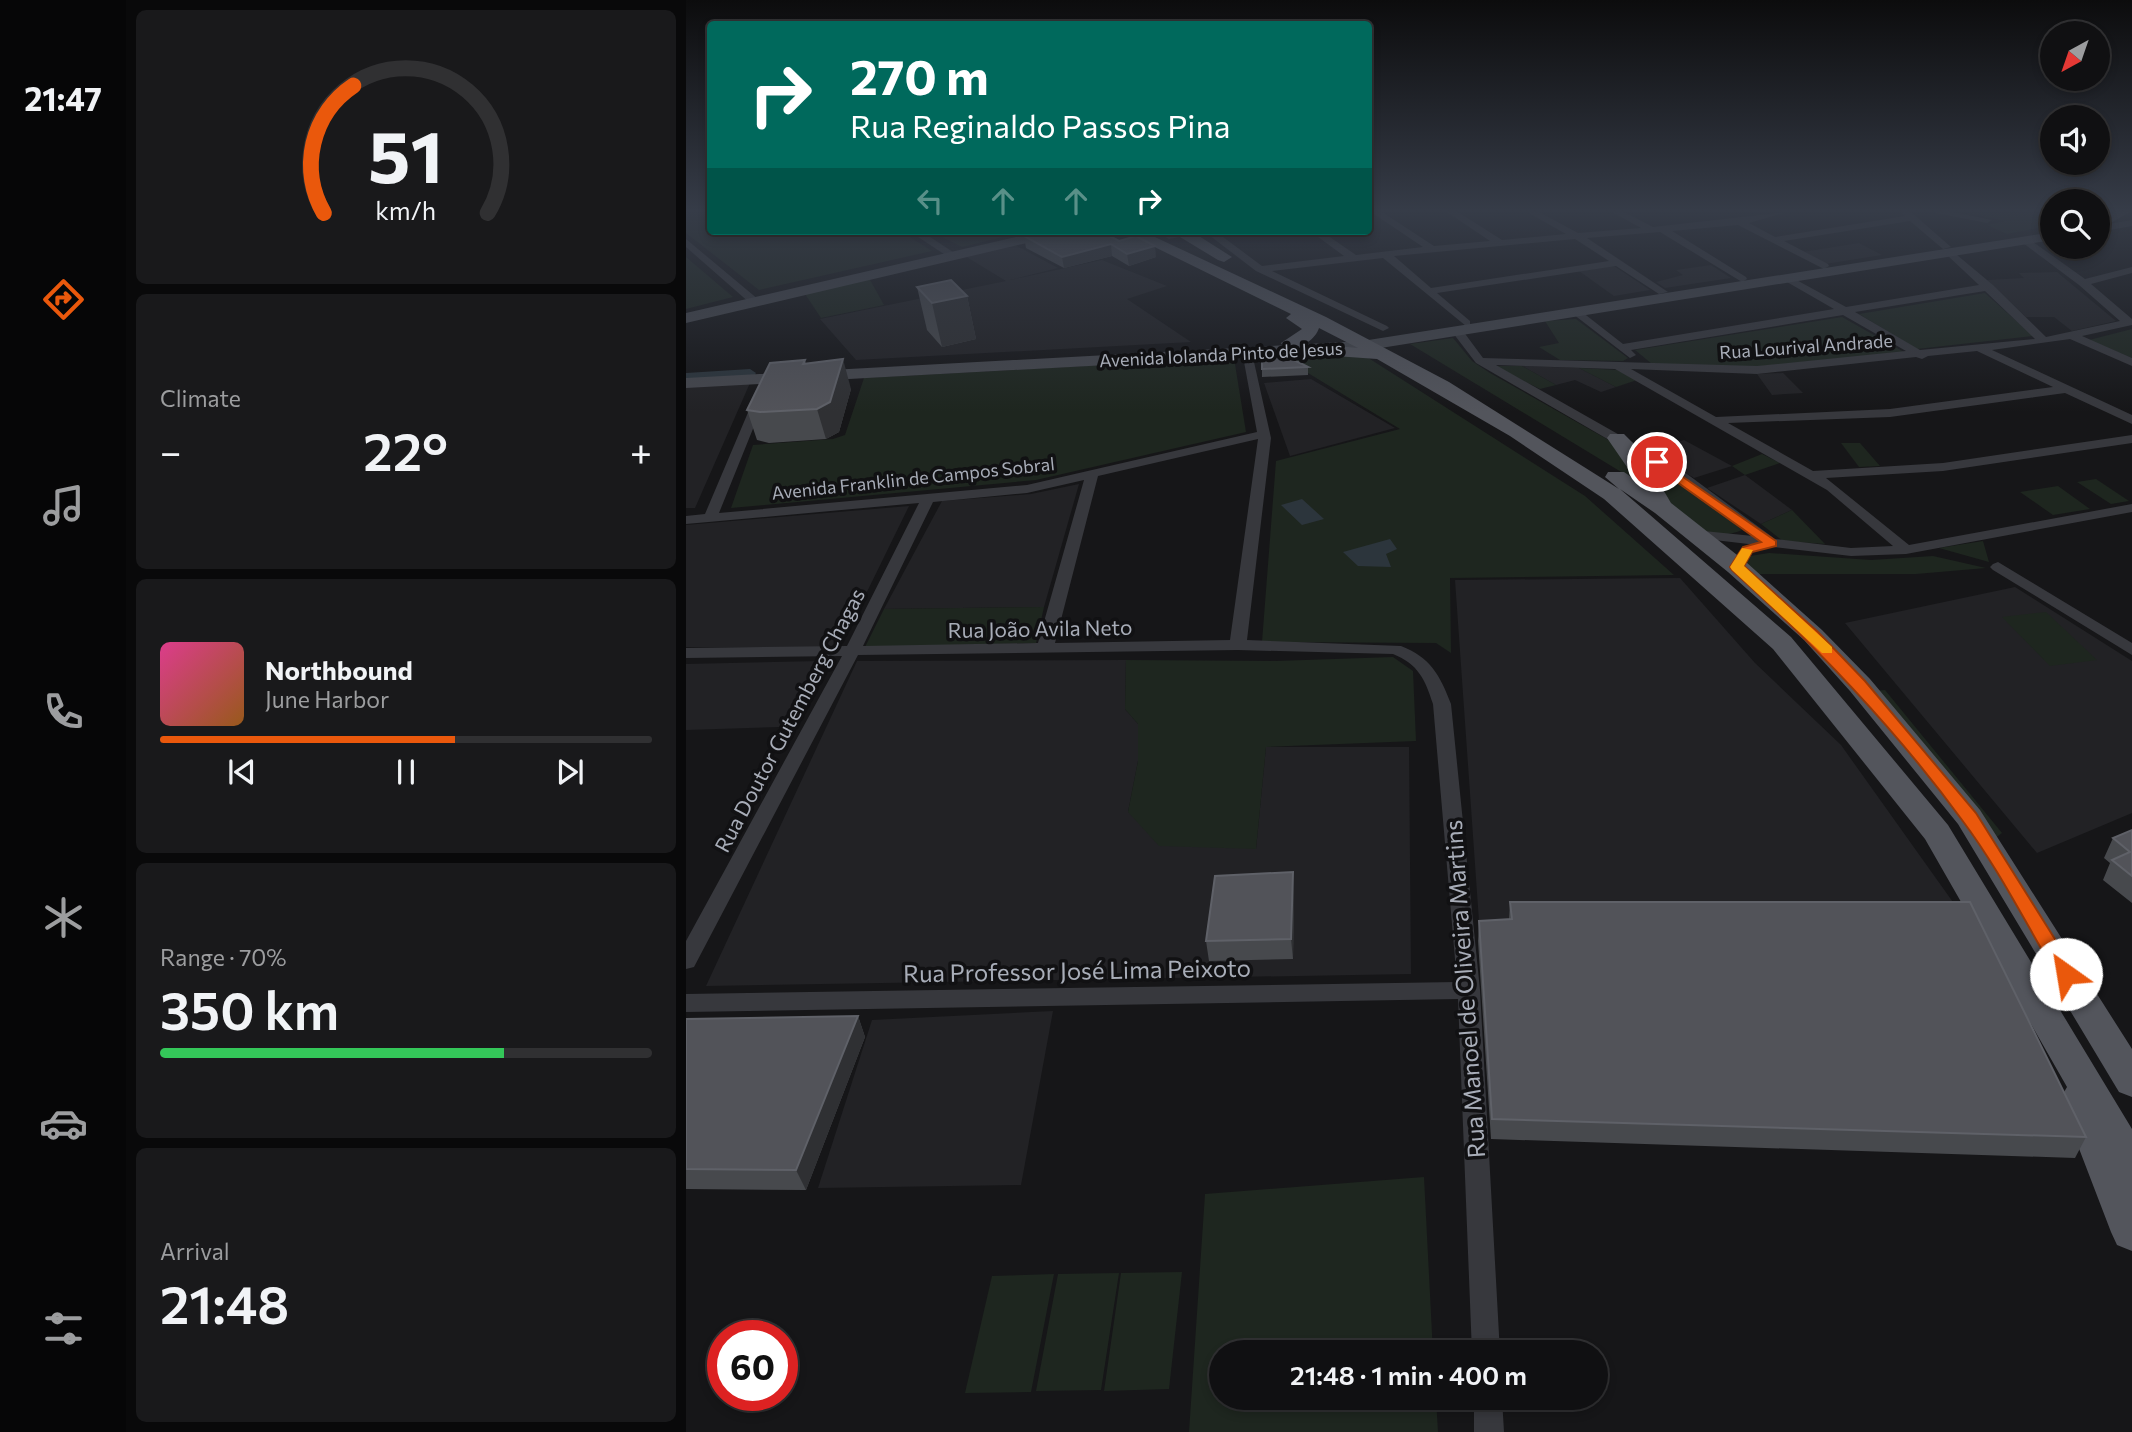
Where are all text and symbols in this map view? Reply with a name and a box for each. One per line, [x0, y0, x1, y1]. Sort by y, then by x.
north arrow [2040, 21, 2110, 91]
map controls [2040, 21, 2110, 259]
text: 270 m [850, 45, 989, 105]
icon: right [735, 49, 826, 140]
text: 21:47 [24, 78, 102, 118]
text: Rua Reginaldo Passos Pina [850, 105, 1231, 145]
button: sound [2040, 105, 2110, 175]
text: 51 [368, 110, 444, 199]
icon: left [911, 182, 949, 220]
icon: ahead [984, 182, 1022, 220]
icon: ahead [1057, 182, 1095, 220]
icon: right [1130, 182, 1168, 220]
button: search [2040, 189, 2110, 259]
text: km/h [376, 195, 436, 225]
icon: directions [39, 275, 88, 324]
street label: Rua Lourival Andrade [1719, 329, 1893, 363]
street label: Avenida Iolanda Pinto de Jesus [1099, 337, 1343, 371]
text: Climate [160, 384, 241, 412]
text: 22° [363, 418, 448, 482]
text: − [160, 427, 182, 474]
text: + [630, 427, 652, 474]
pin [1627, 432, 1687, 492]
icon: arrive [1638, 443, 1676, 481]
street label: Avenida Franklin de Campos Sobral [770, 452, 1056, 504]
icon: music [39, 481, 88, 530]
street label: Rua Doutor Gutemberg Chagas [709, 584, 869, 856]
street label: Rua João Avila Neto [947, 614, 1133, 642]
text: Northbound [265, 654, 413, 685]
text: June Harbor [265, 685, 389, 713]
icon: phone [39, 687, 88, 736]
icon: previous [223, 753, 261, 791]
icon: pause [387, 753, 425, 791]
icon: next [551, 753, 589, 791]
street label: Rua Manoel de Oliveira Martins [1438, 819, 1490, 1159]
icon: climate [39, 893, 88, 942]
position arrow [2029, 937, 2103, 1011]
text: Range · 70% [160, 943, 287, 971]
street label: Rua Professor José Lima Peixoto [903, 952, 1251, 988]
text: 350 km [160, 977, 339, 1041]
icon: car [39, 1099, 88, 1148]
text: Arrival [160, 1237, 230, 1265]
text: 21:48 [160, 1271, 289, 1335]
icon: filters [39, 1304, 88, 1353]
speed limit sign: 60 [707, 1320, 798, 1411]
text: 21:48 · 1 min · 400 m [1290, 1359, 1527, 1390]

